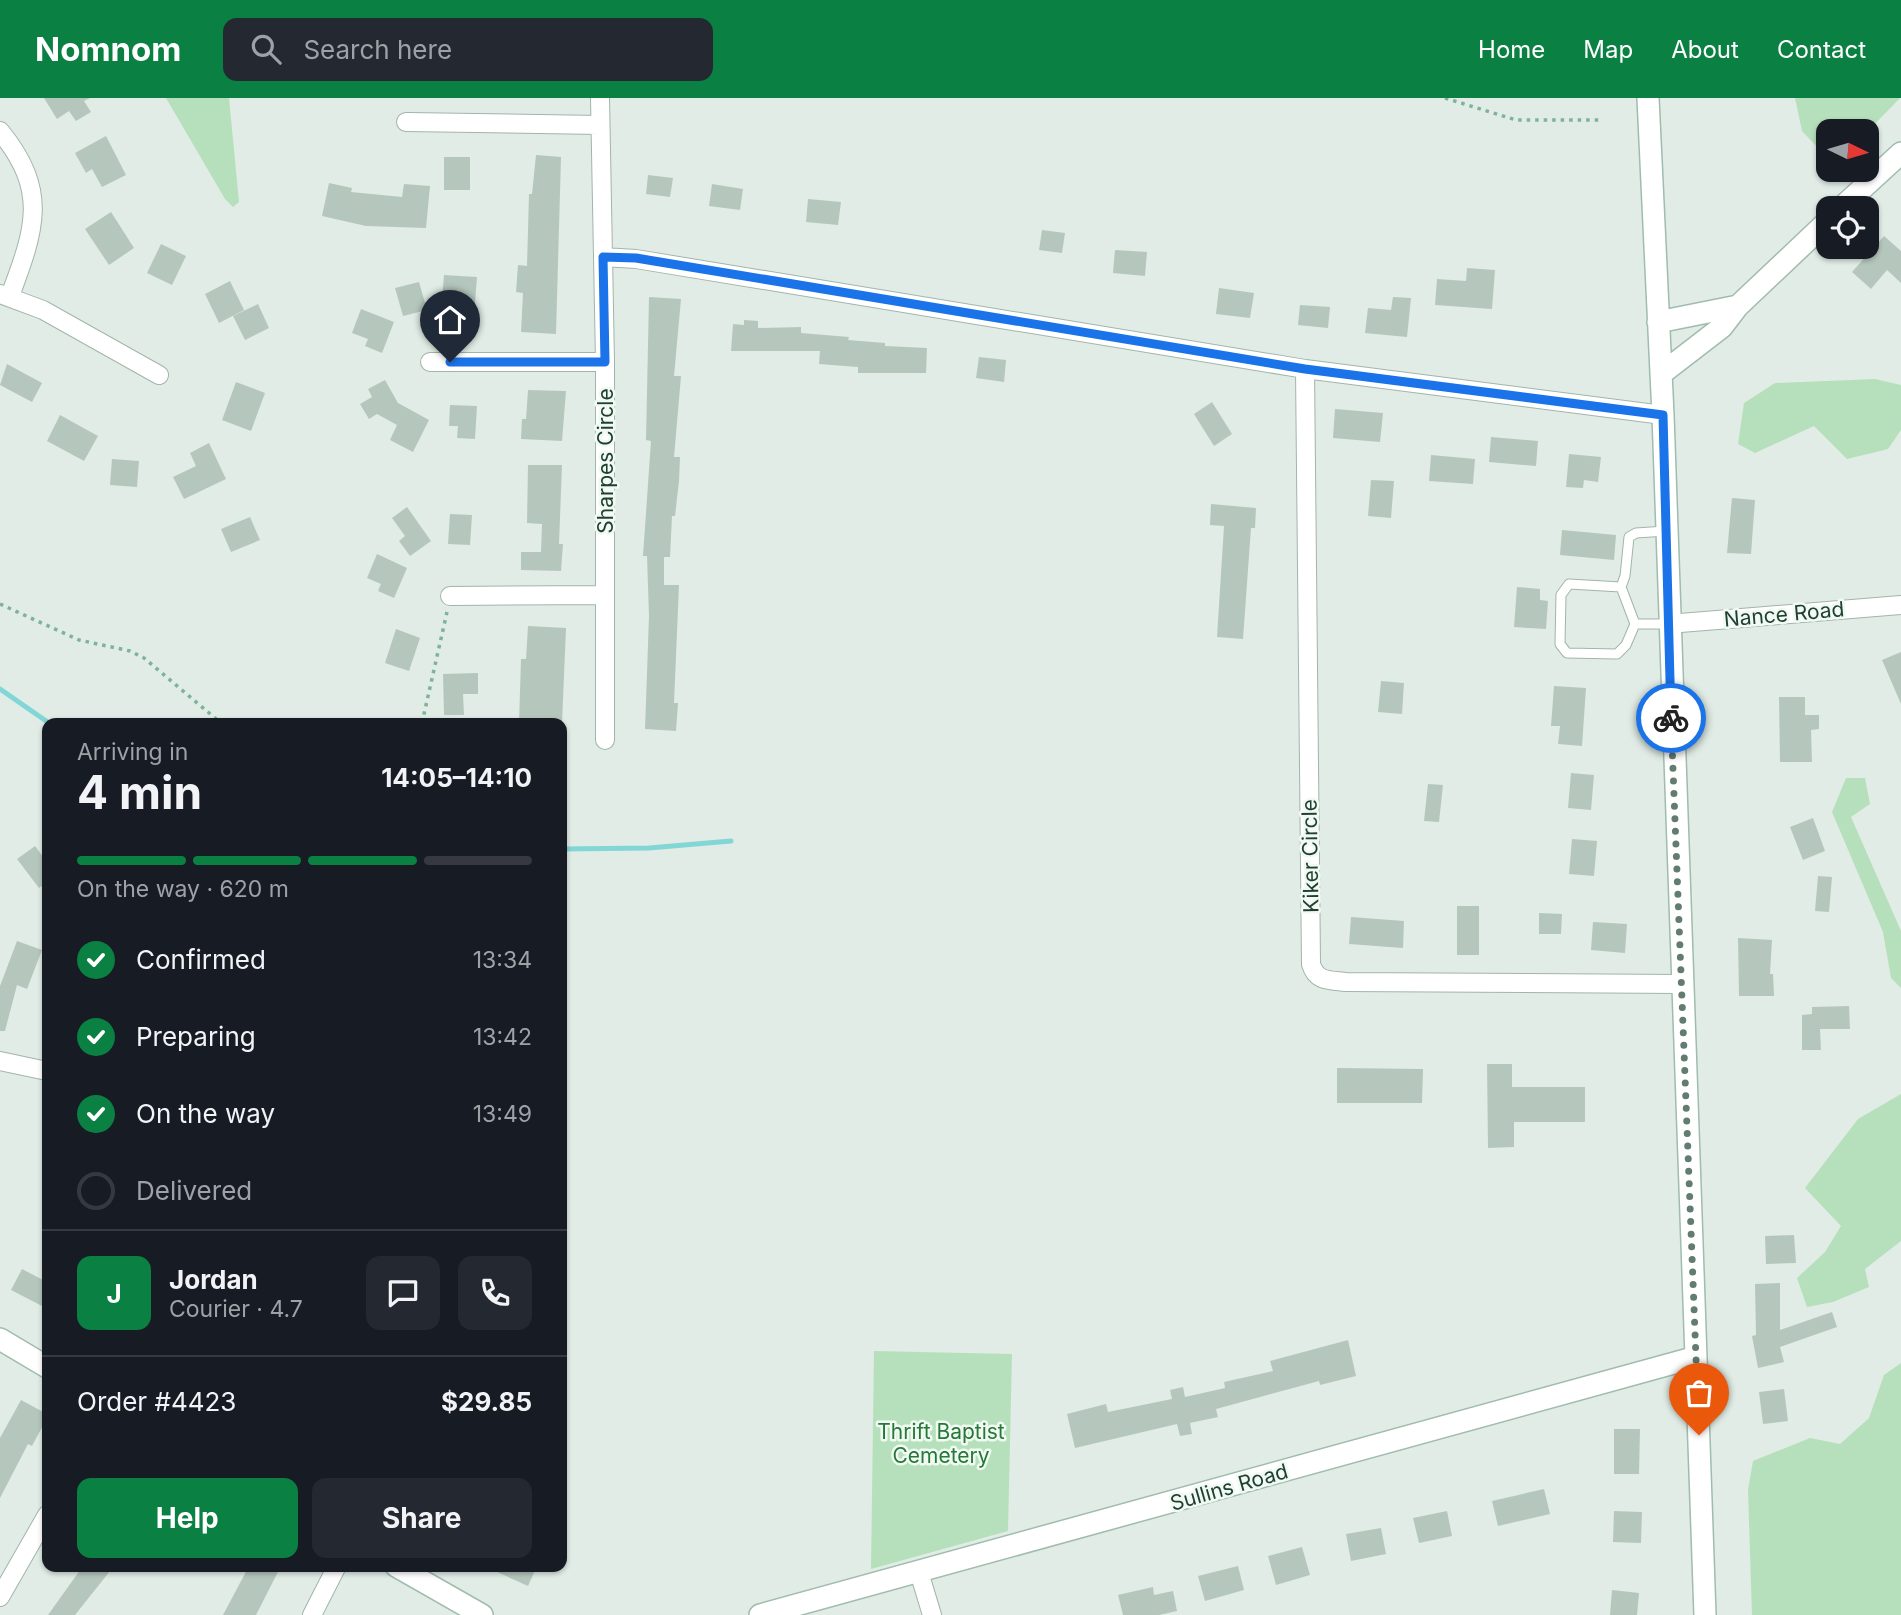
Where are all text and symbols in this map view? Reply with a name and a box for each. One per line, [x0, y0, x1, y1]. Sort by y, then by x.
search box [223, 18, 713, 81]
text: Nomnom [35, 29, 181, 69]
icon: search [247, 30, 285, 68]
text: Search here [303, 34, 452, 65]
text: Home [1478, 35, 1545, 64]
text: Map [1583, 35, 1633, 64]
text: About [1671, 35, 1739, 64]
text: Contact [1777, 35, 1866, 64]
north arrow [1816, 119, 1880, 182]
map controls [1816, 119, 1879, 259]
button: locate [1816, 196, 1879, 259]
pin [420, 290, 480, 362]
icon: home [431, 301, 469, 339]
street label: Sharpes Circle [593, 388, 618, 534]
street label: Nance Road [1723, 596, 1845, 632]
courier [1636, 683, 1706, 753]
icon: bike [1652, 699, 1690, 737]
text: Arriving in [77, 738, 188, 766]
text: 14:05–14:10 [381, 762, 532, 793]
text: 4 min [77, 764, 202, 820]
street label: Kiker Circle [1297, 799, 1323, 913]
text: On the way · 620 m [77, 875, 289, 903]
icon: check [77, 941, 115, 979]
text: Confirmed [136, 944, 266, 975]
text: 13:34 [473, 946, 532, 974]
icon: check [77, 1018, 115, 1056]
text: Preparing [136, 1021, 256, 1052]
text: 13:42 [473, 1023, 532, 1051]
icon: check [77, 1095, 115, 1133]
text: On the way [136, 1098, 275, 1129]
text: 13:49 [473, 1100, 532, 1128]
text: Delivered [136, 1175, 252, 1206]
button: chat [366, 1256, 440, 1330]
button: phone [458, 1256, 532, 1330]
text: Jordan [169, 1264, 258, 1295]
text: J [106, 1278, 122, 1309]
text: Courier · 4.7 [169, 1295, 303, 1323]
pin [1669, 1363, 1729, 1435]
icon: bag [1680, 1374, 1718, 1412]
text: Order #4423 [77, 1386, 236, 1417]
text: $29.85 [441, 1386, 532, 1417]
park label: Thrift Baptist Cemetery [877, 1419, 1005, 1468]
street label: Sullins Road [1167, 1458, 1291, 1516]
button: Help [77, 1478, 298, 1558]
button: Share [312, 1478, 532, 1558]

